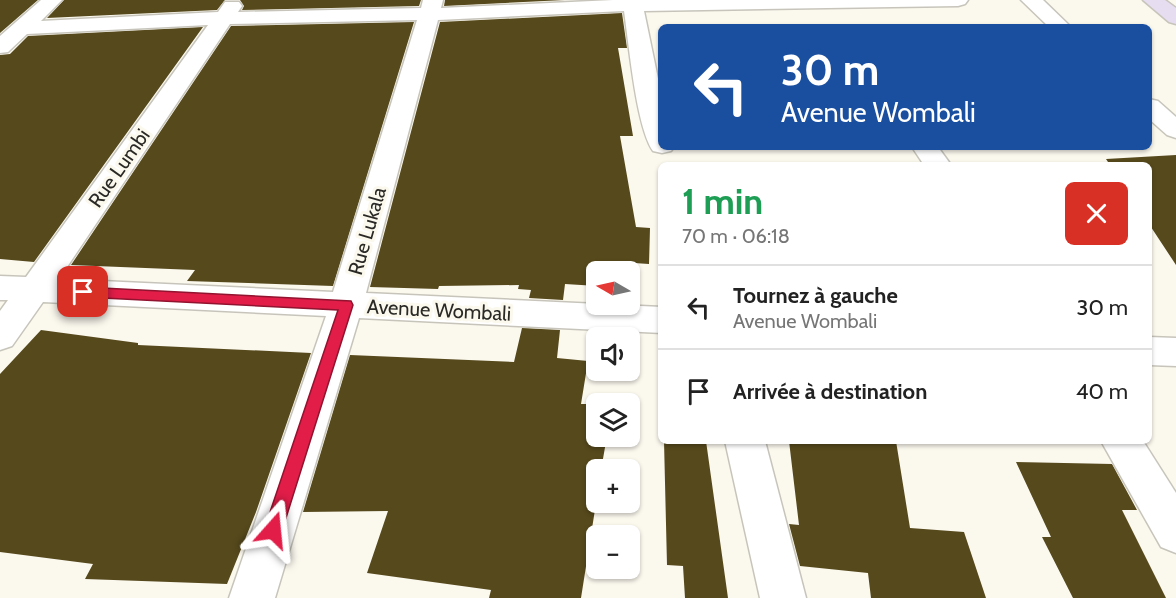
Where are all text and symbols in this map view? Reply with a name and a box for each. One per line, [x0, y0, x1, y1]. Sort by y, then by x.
text: 30 m [781, 44, 879, 96]
icon: left [682, 48, 760, 126]
text: Avenue Wombali [781, 96, 976, 129]
street label: Rue Lumbi [83, 124, 155, 212]
text: 1 min [682, 179, 763, 223]
button: close [1065, 182, 1128, 245]
street label: Rue Lukala [343, 184, 391, 278]
text: 70 m · 06:18 [682, 224, 790, 248]
north arrow [586, 261, 640, 315]
map controls [586, 261, 640, 579]
pin [57, 266, 108, 317]
icon: arrive [66, 275, 99, 308]
text: Tournez à gauche [733, 282, 898, 309]
icon: left [682, 291, 715, 324]
street label: Avenue Wombali [366, 294, 512, 326]
text: 30 m [1076, 294, 1128, 321]
text: Avenue Wombali [733, 309, 877, 333]
button: sound [586, 327, 640, 381]
icon: arrive [682, 375, 715, 408]
text: Arrivée à destination [733, 378, 927, 405]
text: 40 m [1076, 378, 1128, 405]
button: layers [586, 393, 640, 447]
button: + [586, 459, 640, 513]
position arrow [241, 498, 305, 562]
button: − [586, 525, 640, 579]

